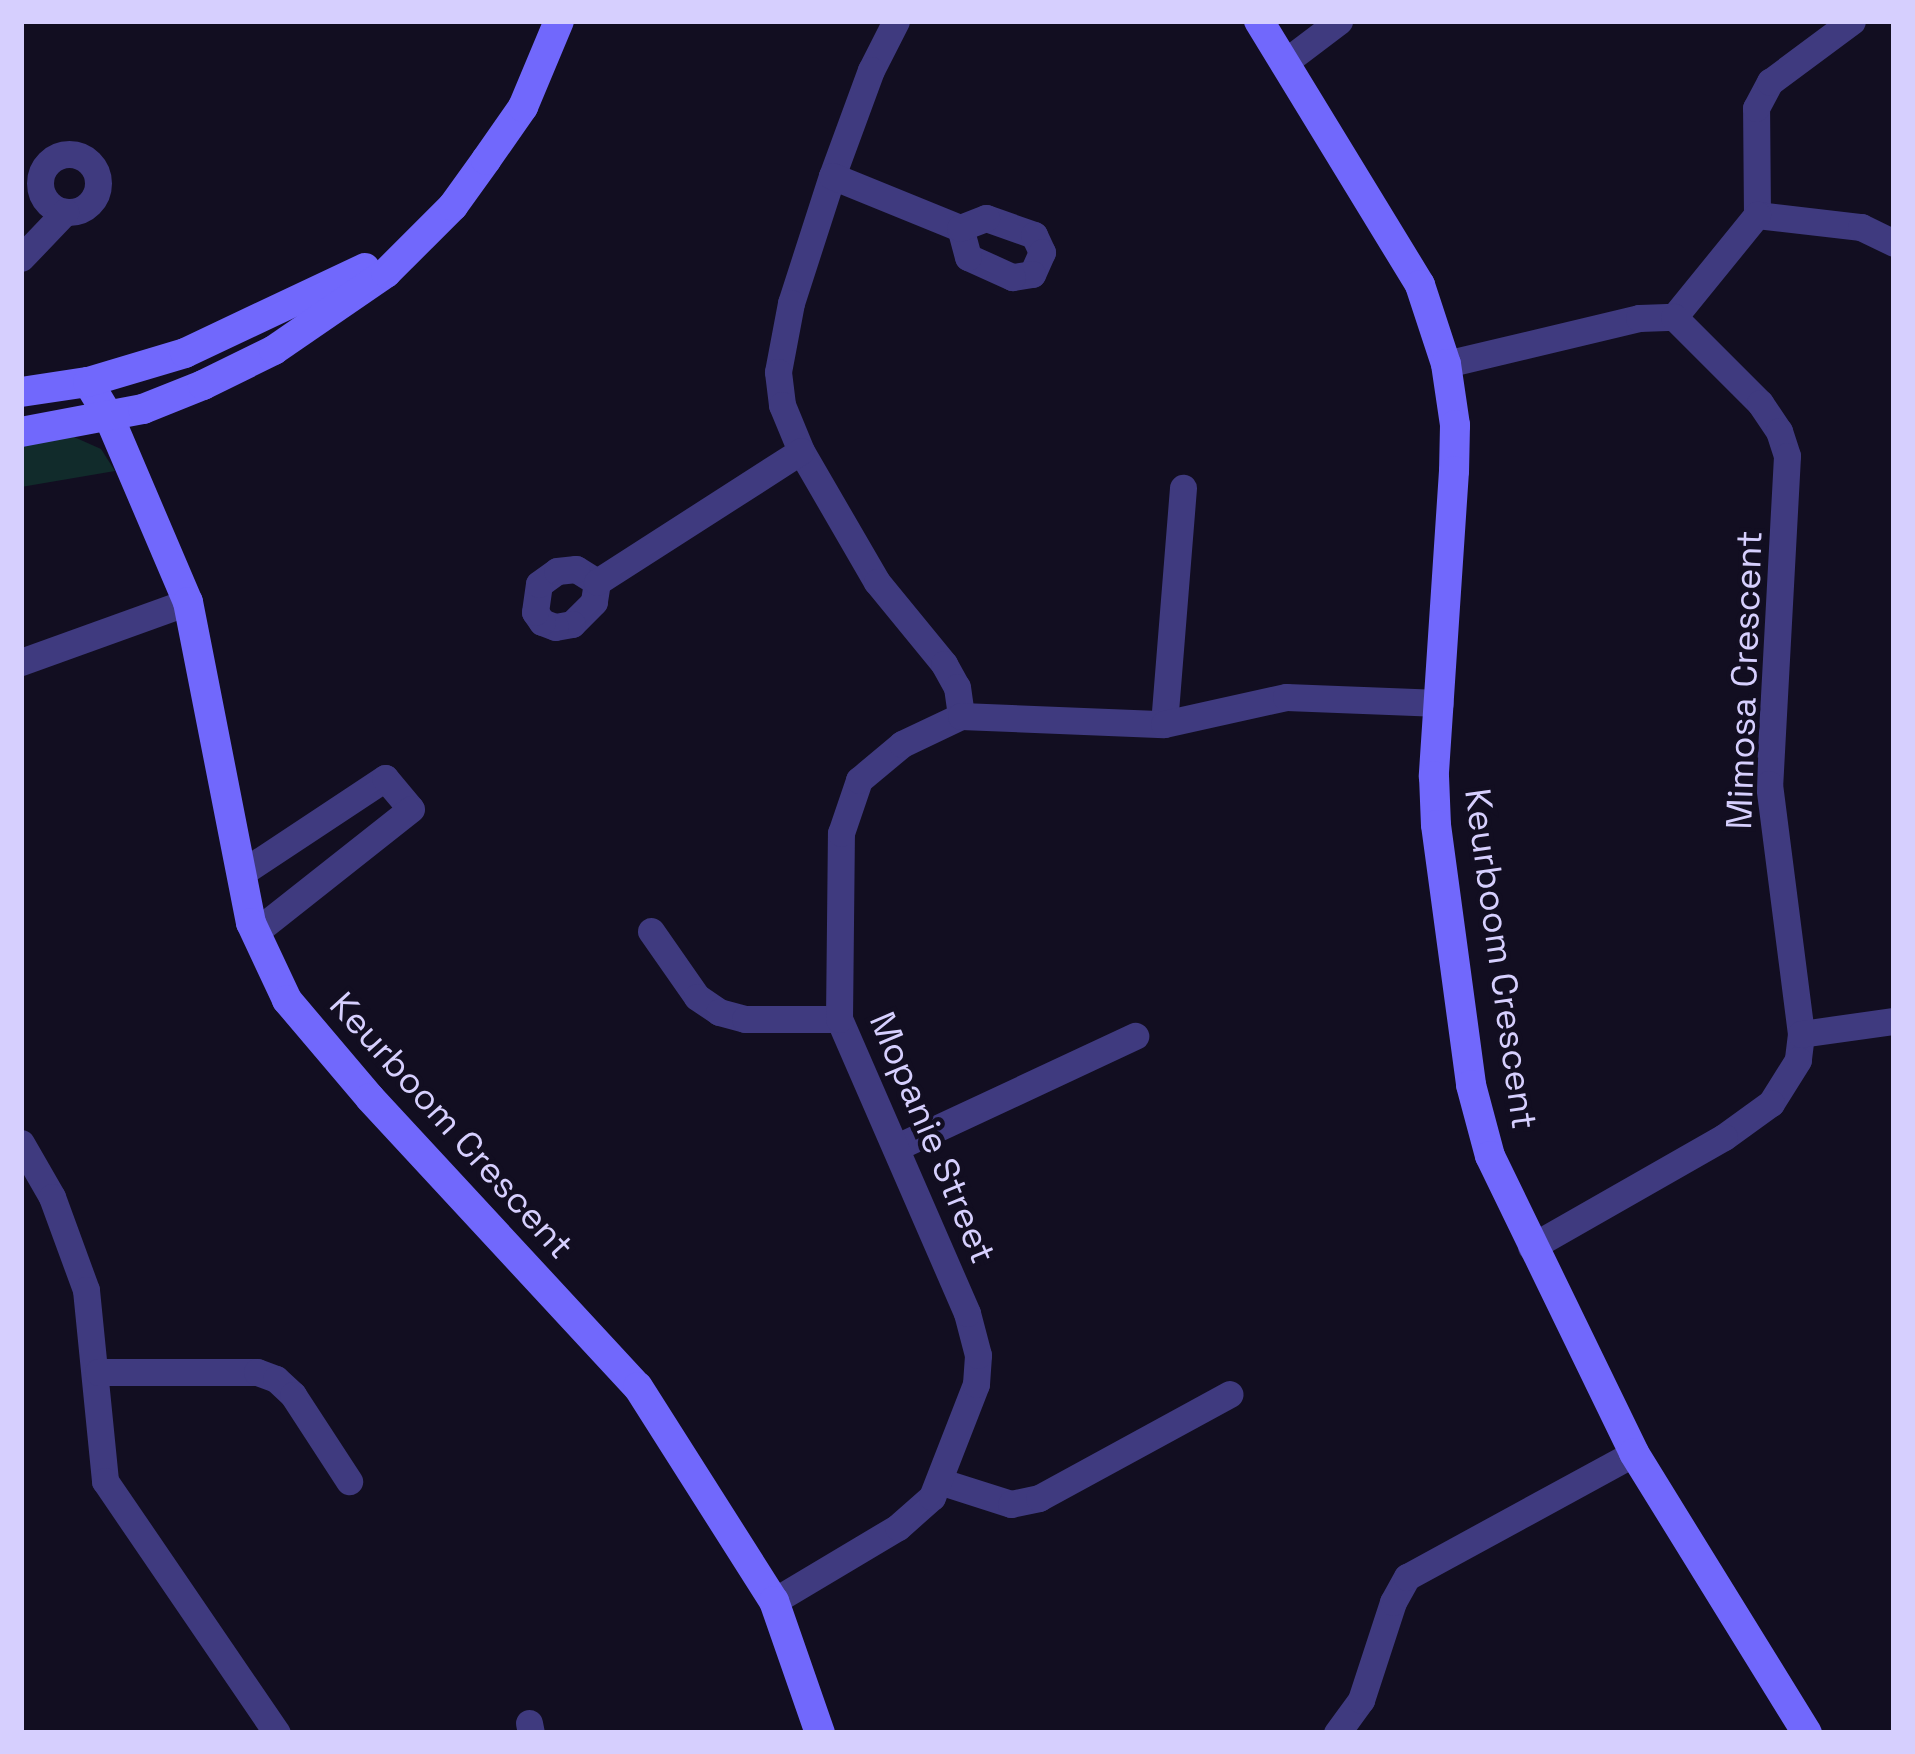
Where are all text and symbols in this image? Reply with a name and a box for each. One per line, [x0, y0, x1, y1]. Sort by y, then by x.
street label: Mimosa Crescent [1718, 530, 1772, 830]
street label: Keurboom Crescent [1455, 786, 1545, 1132]
street label: Keurboom Crescent [320, 984, 582, 1268]
street label: Mopanie Street [860, 1006, 1004, 1270]

